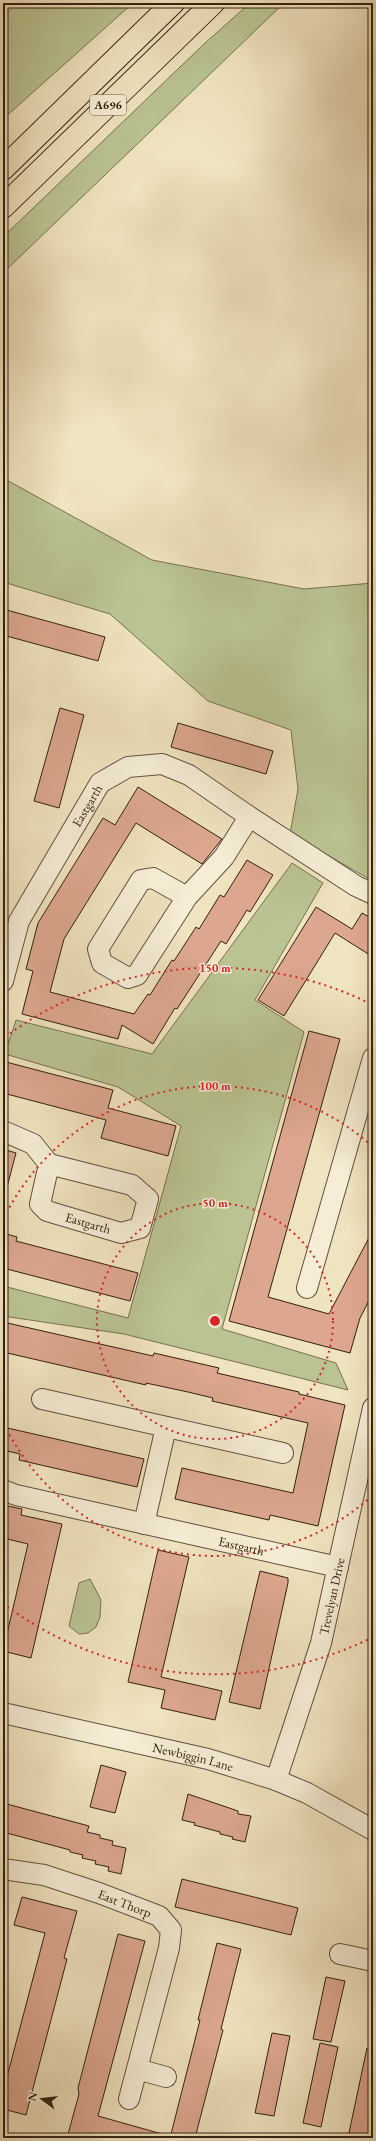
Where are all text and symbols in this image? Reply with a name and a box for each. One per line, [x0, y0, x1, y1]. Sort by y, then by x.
road number: A696 [90, 95, 126, 115]
street label: Eastgarth [68, 781, 106, 830]
text: 150 m [199, 960, 231, 976]
text: 100 m [199, 1078, 231, 1094]
text: 50 m [202, 1195, 228, 1211]
street label: Eastgarth [63, 1208, 113, 1238]
centre of rings [208, 1314, 222, 1328]
street label: Eastgarth [217, 1532, 266, 1559]
street label: Trevelyan Drive [315, 1556, 348, 1636]
street label: Newbiggin Lane [151, 1738, 236, 1775]
street label: East Thorp [96, 1885, 154, 1921]
north arrow [22, 2079, 62, 2119]
text: N [24, 2090, 40, 2103]

